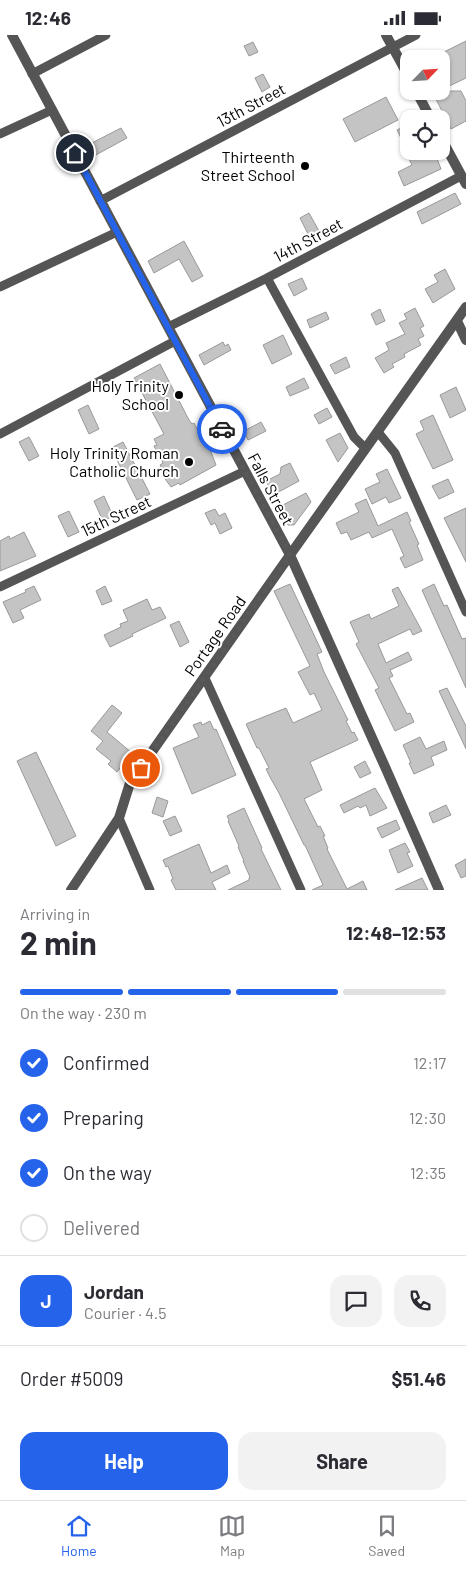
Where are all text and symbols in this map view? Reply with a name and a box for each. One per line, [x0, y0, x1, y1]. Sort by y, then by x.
text: 12:46 [25, 6, 71, 29]
north arrow [400, 50, 450, 100]
map controls [400, 50, 450, 160]
street label: 13th Street [213, 79, 288, 131]
button: locate [400, 110, 450, 160]
pin [54, 132, 96, 174]
icon: home [61, 139, 89, 167]
place label: Thirteenth Street School [201, 147, 295, 184]
marker: Thirteenth Street School [299, 160, 311, 172]
street label: 14th Street [270, 213, 346, 266]
place label: Holy Trinity School [91, 376, 170, 413]
marker: Holy Trinity School [173, 389, 185, 401]
courier [197, 404, 247, 454]
icon: car [208, 415, 236, 443]
place label: Holy Trinity Roman Catholic Church [50, 443, 179, 480]
street label: Falls Street [245, 450, 298, 528]
marker: Holy Trinity Roman Catholic Church [183, 456, 195, 468]
street label: 15th Street [78, 491, 154, 540]
street label: Portage Road [180, 592, 249, 680]
pin [120, 747, 162, 789]
icon: bag [127, 754, 155, 782]
text: Arriving in [20, 904, 90, 923]
text: 12:48–12:53 [346, 921, 446, 944]
text: 2 min [20, 923, 97, 961]
text: On the way · 230 m [20, 1003, 147, 1022]
icon: check [20, 1049, 48, 1077]
text: Confirmed [63, 1051, 150, 1074]
text: 12:17 [413, 1053, 446, 1072]
icon: check [20, 1104, 48, 1132]
text: Preparing [63, 1106, 144, 1129]
text: 12:30 [409, 1108, 446, 1127]
icon: check [20, 1159, 48, 1187]
text: On the way [63, 1161, 152, 1184]
text: 12:35 [410, 1163, 446, 1182]
text: Delivered [63, 1216, 140, 1239]
button: chat [330, 1275, 382, 1327]
button: phone [394, 1275, 446, 1327]
text: Jordan [84, 1280, 144, 1303]
text: J [40, 1289, 52, 1312]
text: Courier · 4.5 [84, 1303, 167, 1322]
text: Order #5009 [20, 1367, 124, 1390]
text: $51.46 [392, 1367, 446, 1390]
button: Help [20, 1432, 228, 1490]
button: Share [238, 1432, 446, 1490]
tab: Home [61, 1512, 97, 1559]
tab: Map [218, 1512, 246, 1559]
tab: Saved [368, 1512, 405, 1559]

